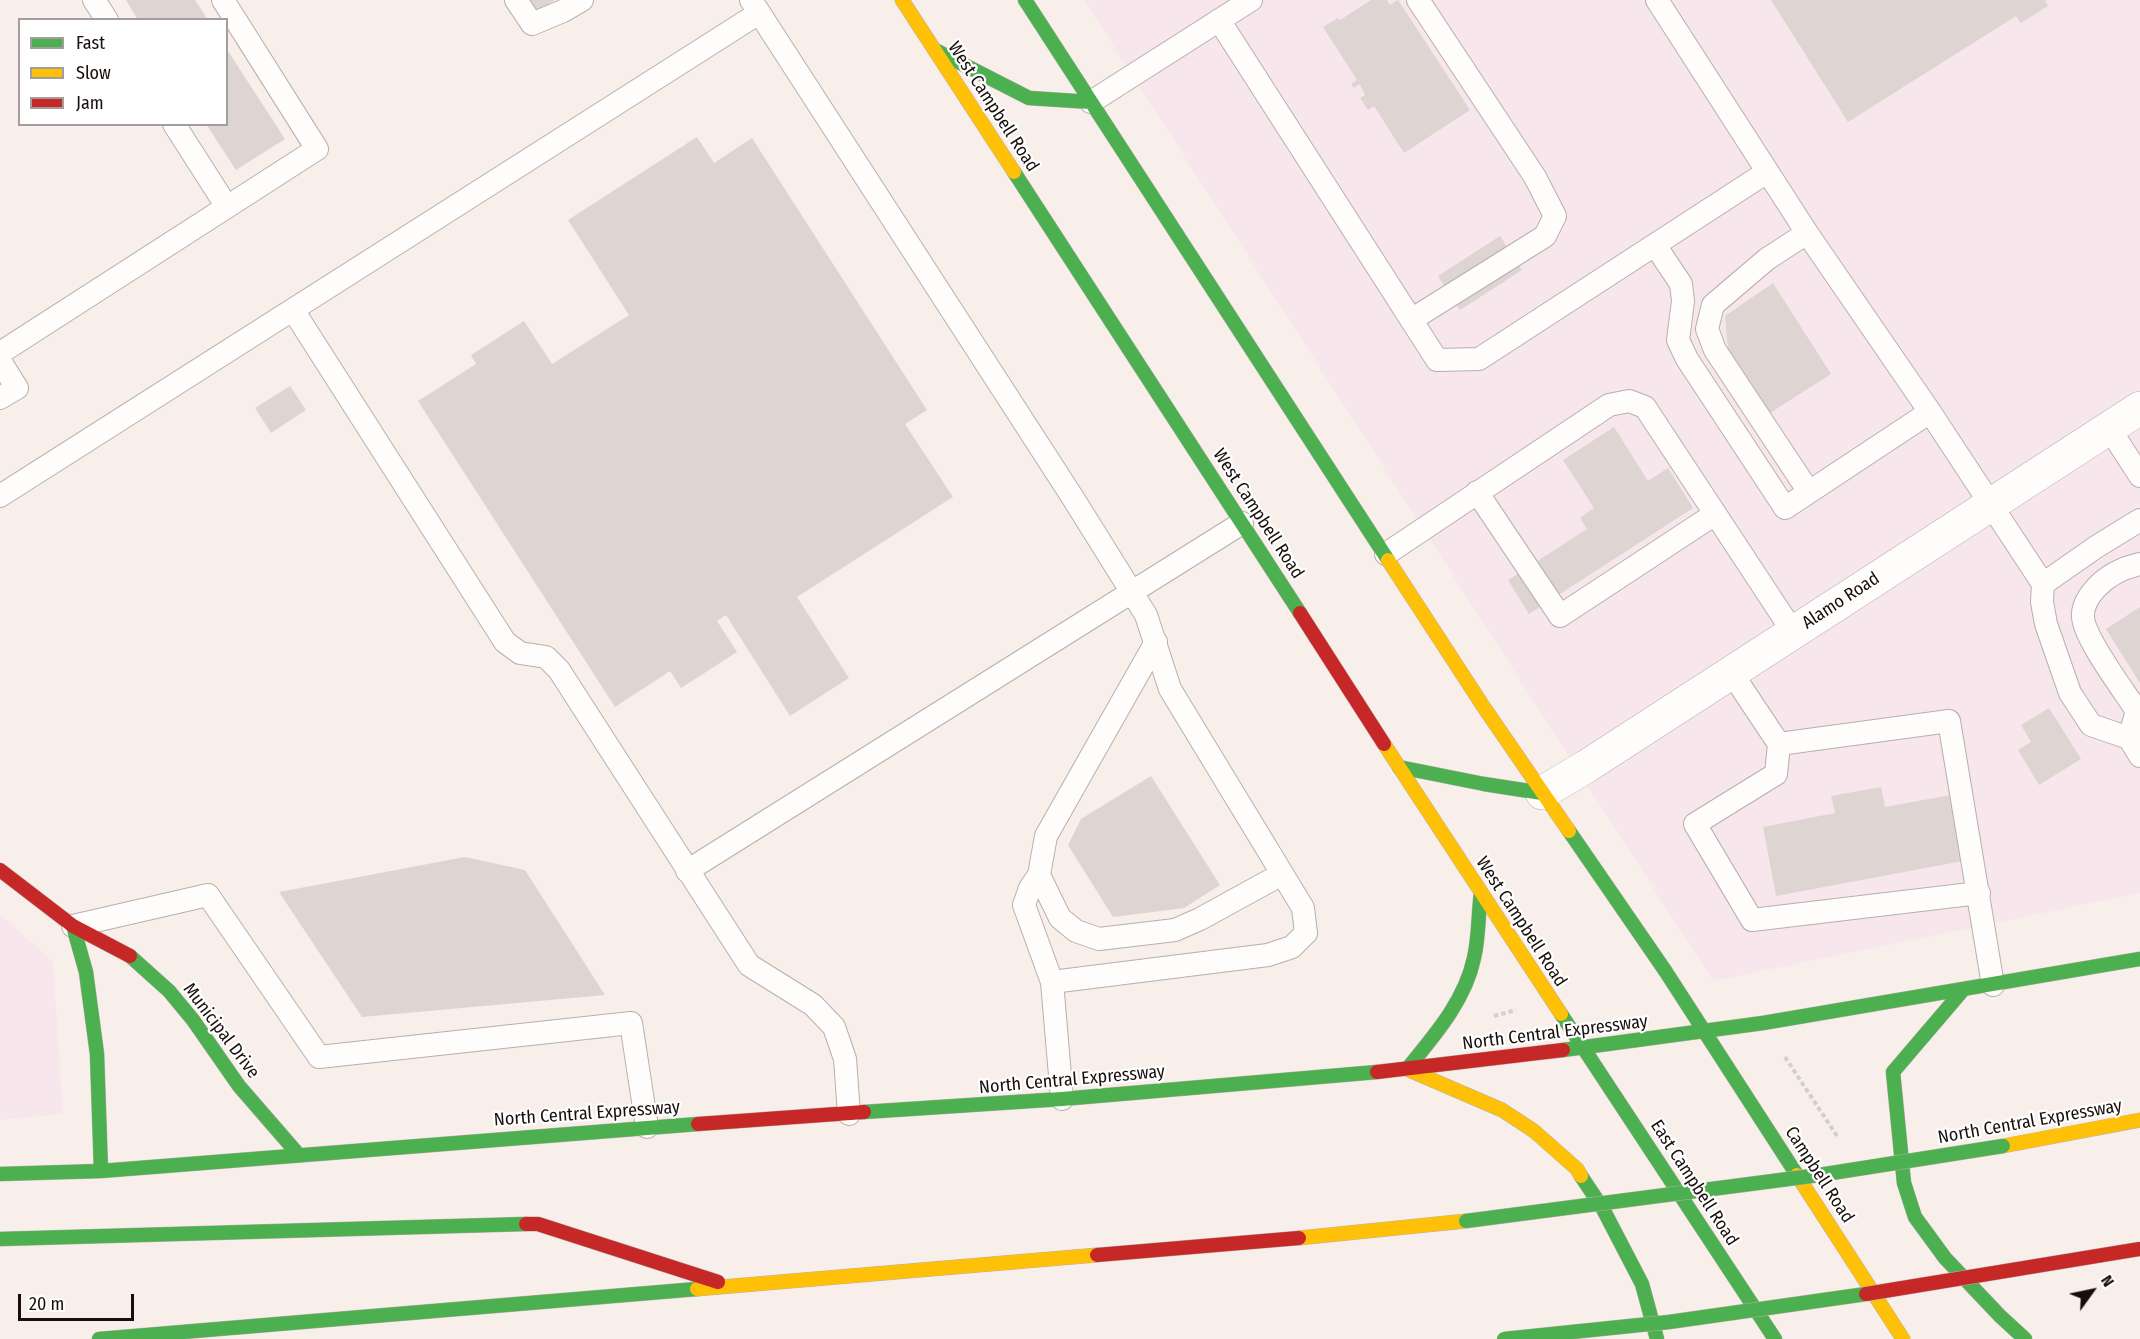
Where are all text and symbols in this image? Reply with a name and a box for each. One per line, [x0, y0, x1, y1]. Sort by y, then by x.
legend [18, 18, 228, 126]
text: Fast [76, 32, 105, 54]
street label: West Campbell Road [943, 38, 1043, 176]
text: Slow [76, 62, 111, 84]
text: Jam [76, 92, 104, 114]
street label: West Campbell Road [1208, 445, 1308, 583]
street label: Alamo Road [1798, 568, 1884, 634]
street label: West Campbell Road [1471, 853, 1571, 991]
street label: Municipal Drive [178, 979, 264, 1083]
street label: North Central Expressway [1461, 1011, 1649, 1055]
street label: North Central Expressway [978, 1061, 1166, 1099]
street label: North Central Expressway [1936, 1095, 2124, 1149]
street label: North Central Expressway [493, 1097, 681, 1131]
street label: East Campbell Road [1645, 1116, 1743, 1250]
street label: Campbell Road [1780, 1123, 1858, 1227]
north arrow [2062, 1261, 2122, 1321]
text: N [2097, 1272, 2118, 1290]
scale bar [21, 1282, 136, 1320]
text: 20 m [29, 1293, 64, 1315]

